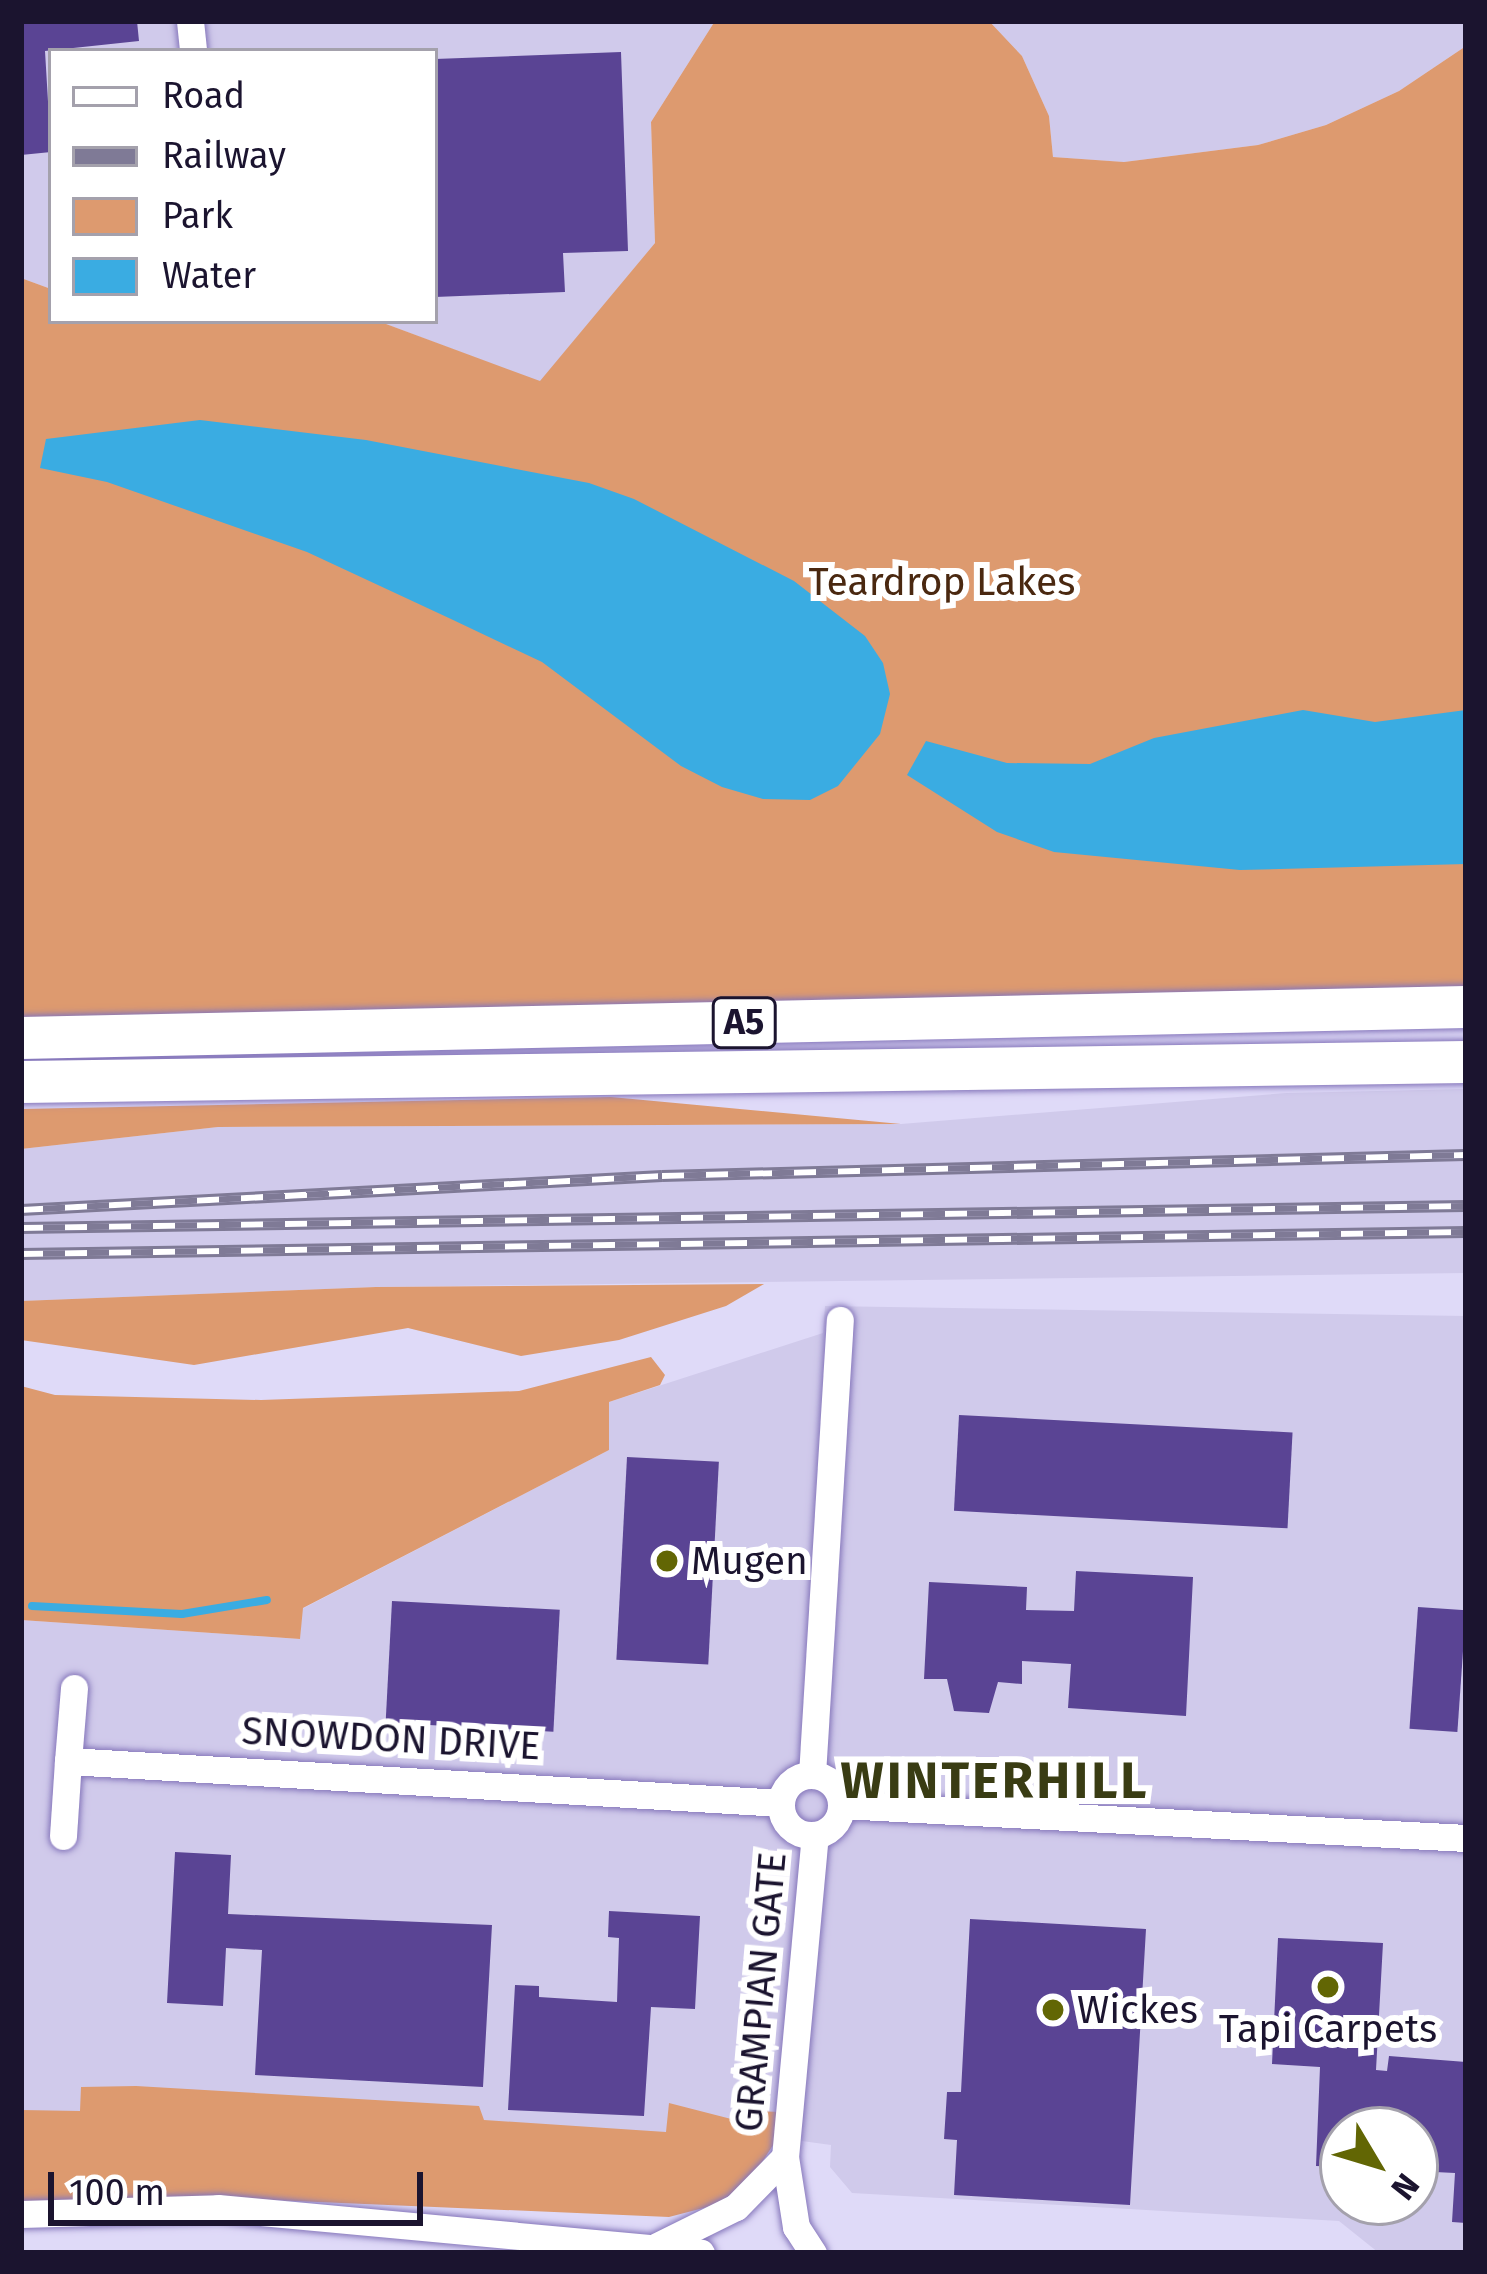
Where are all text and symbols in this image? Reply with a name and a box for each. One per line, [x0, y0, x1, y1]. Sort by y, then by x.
legend [48, 48, 438, 324]
text: Road [162, 74, 245, 118]
text: Railway [162, 134, 286, 178]
text: Park [162, 194, 233, 238]
text: Water [162, 254, 256, 298]
park label: Teardrop Lakes [809, 559, 1075, 605]
road number: A5 [711, 993, 777, 1053]
place label: Mugen [691, 1538, 808, 1584]
marker: Mugen [654, 1548, 680, 1574]
street label: SNOWDON DRIVE [241, 1708, 541, 1770]
district label: WINTERHILL [840, 1750, 1150, 1812]
street label: GRAMPIAN GATE [725, 1850, 797, 2134]
marker: Tapi Carpets [1315, 1974, 1341, 2000]
place label: Wickes [1077, 1987, 1198, 2033]
marker: Wickes [1040, 1997, 1066, 2023]
place label: Tapi Carpets [1219, 2006, 1437, 2052]
north arrow [1319, 2106, 1439, 2226]
scale bar [54, 2148, 429, 2222]
text: N [1383, 2165, 1428, 2207]
text: 100 m [69, 2171, 165, 2215]

